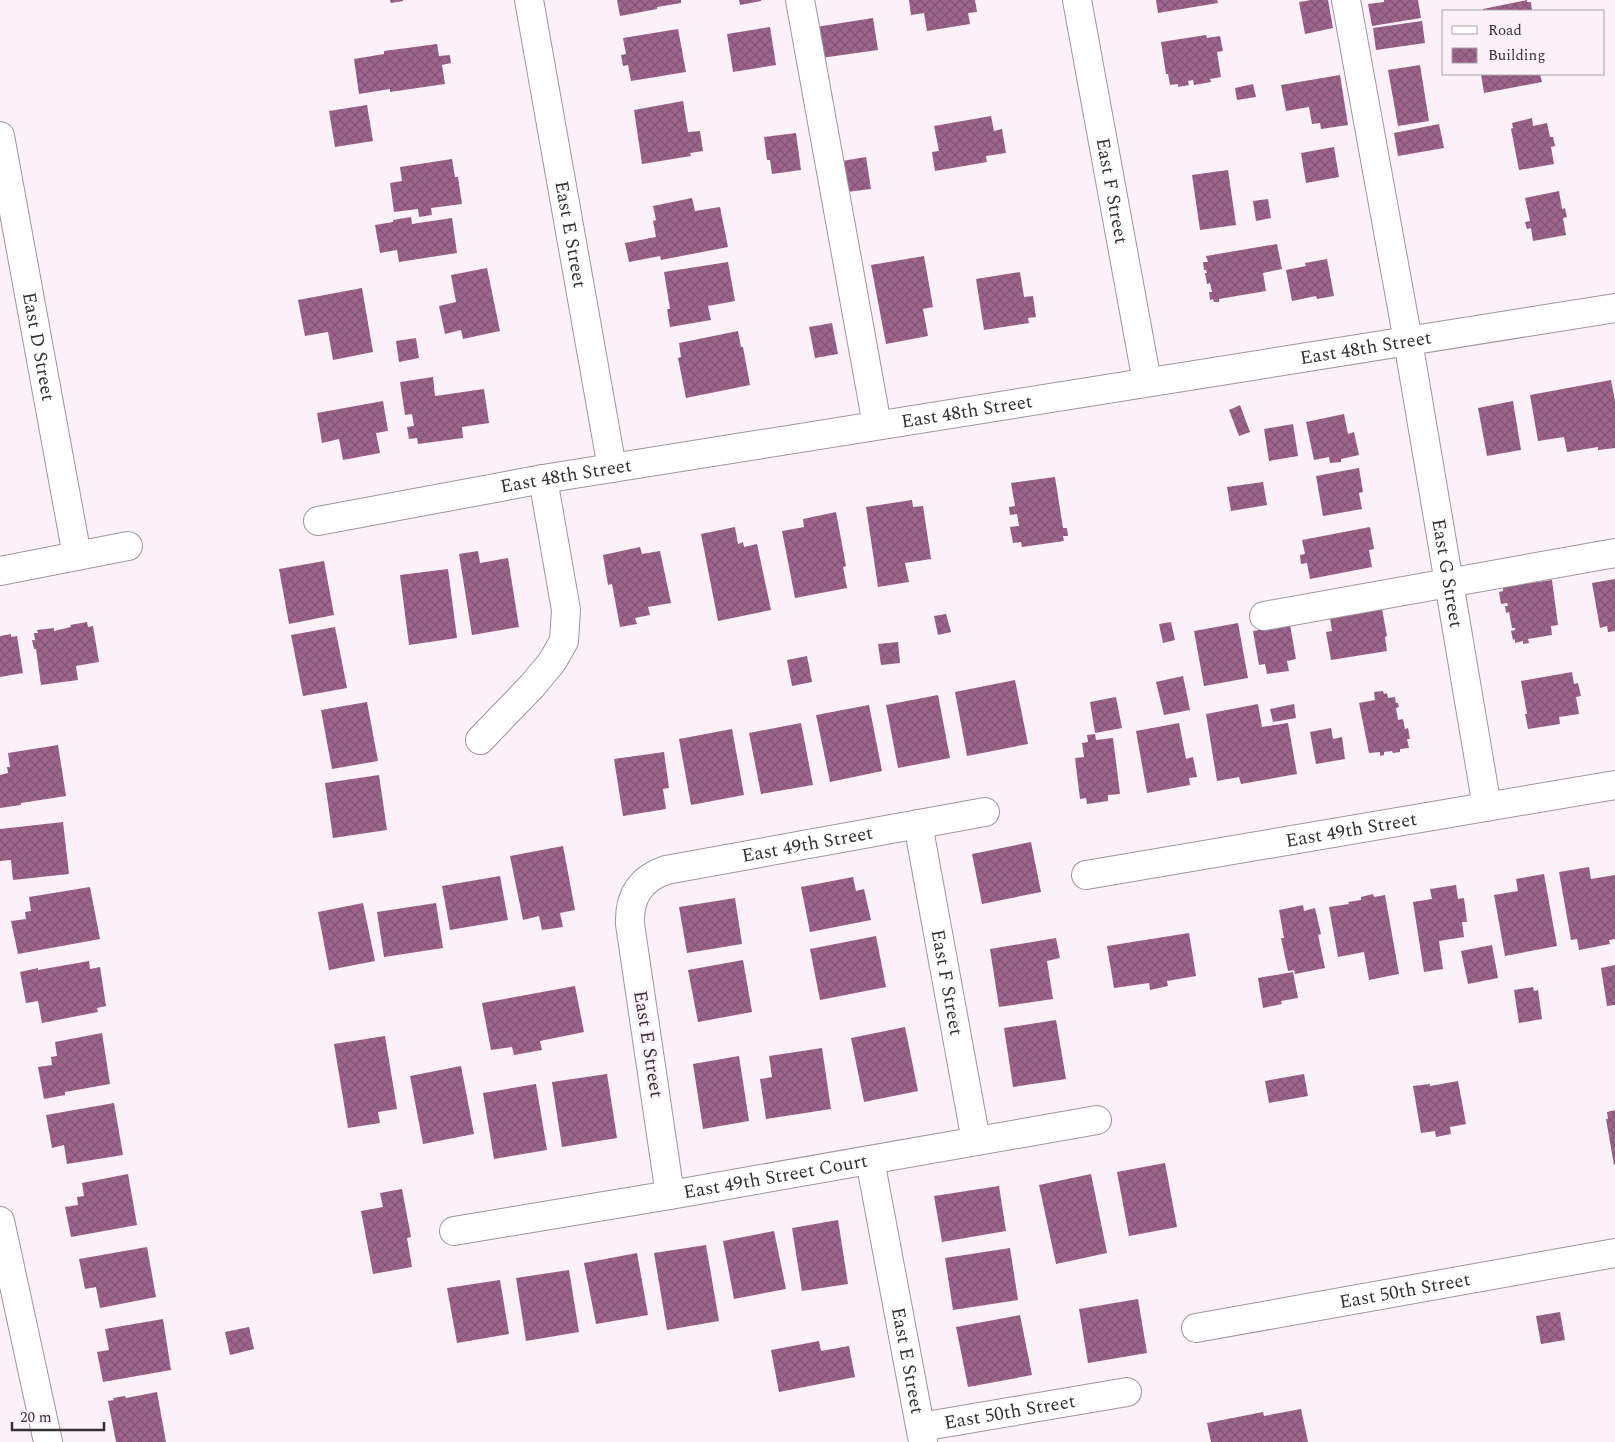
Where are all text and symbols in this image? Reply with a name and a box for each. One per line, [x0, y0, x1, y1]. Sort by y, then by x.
legend [1442, 10, 1605, 75]
text: Road [1488, 19, 1522, 42]
text: Building [1488, 44, 1545, 67]
street label: East F Street [1088, 135, 1136, 247]
street label: East E Street [547, 179, 594, 290]
street label: East D Street [14, 289, 63, 404]
street label: East 48th Street [1298, 323, 1434, 373]
street label: East 48th Street [899, 387, 1035, 436]
street label: East 48th Street [498, 451, 634, 501]
street label: East G Street [1424, 516, 1471, 630]
street label: East 49th Street [1283, 804, 1419, 855]
street label: East 49th Street [739, 818, 875, 870]
street label: East F Street [923, 927, 971, 1038]
street label: East E Street [625, 988, 671, 1100]
street label: East 49th Street Court [681, 1146, 870, 1207]
street label: East 50th Street [1337, 1265, 1473, 1317]
street label: East E Street [883, 1305, 932, 1417]
street label: East 50th Street [942, 1386, 1078, 1437]
scale bar [12, 1400, 105, 1432]
text: 20 m [20, 1406, 52, 1429]

